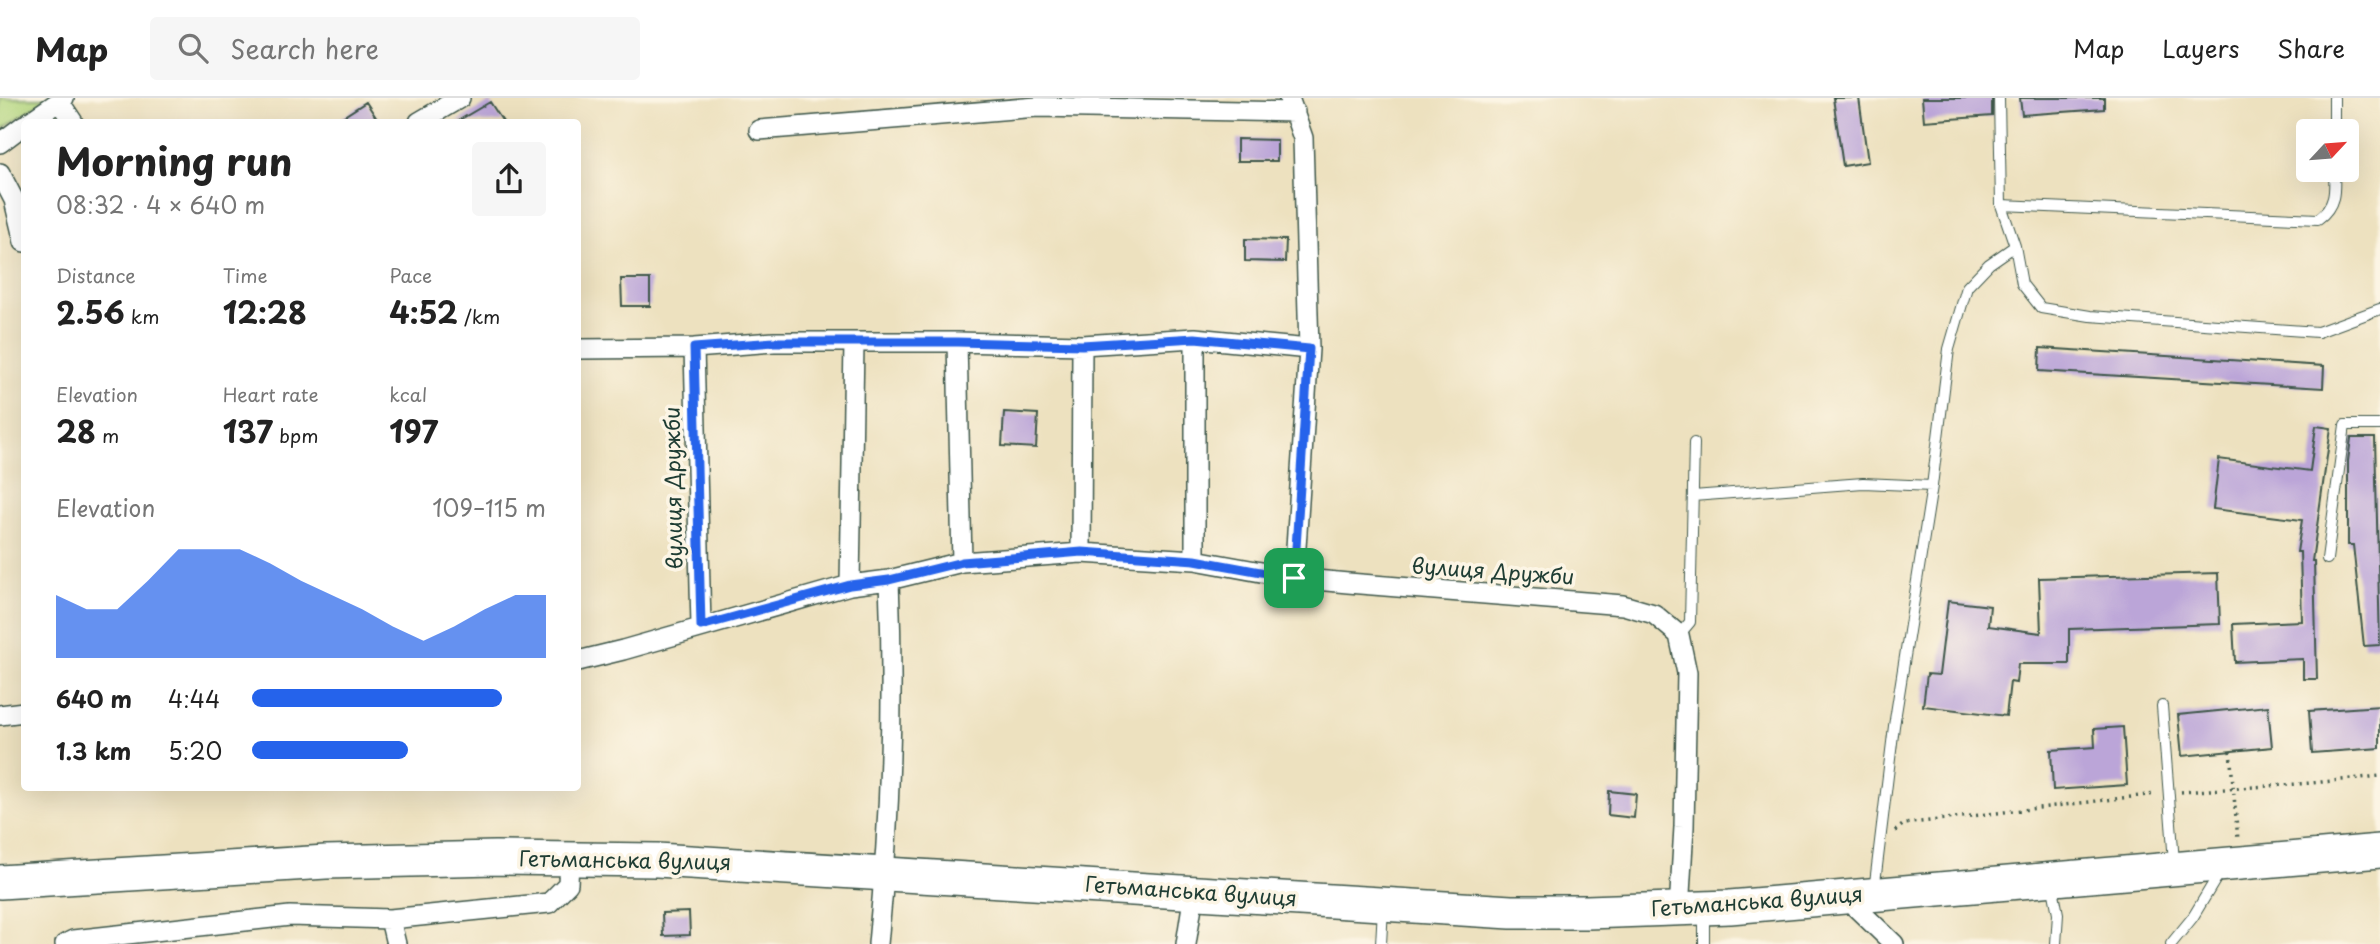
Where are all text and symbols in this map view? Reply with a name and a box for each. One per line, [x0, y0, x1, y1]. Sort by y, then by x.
search box [150, 17, 640, 80]
text: Map [35, 23, 108, 73]
icon: search [174, 29, 212, 67]
text: Search here [230, 29, 379, 68]
text: Map [2073, 30, 2124, 66]
text: Layers [2162, 30, 2239, 66]
text: Share [2277, 30, 2345, 66]
north arrow [2296, 119, 2359, 182]
map controls [2296, 119, 2359, 182]
text: Morning run [56, 132, 292, 189]
button: share [472, 142, 546, 216]
text: 08:32 · 4 × 640 m [56, 187, 265, 222]
text: Distance [56, 261, 136, 289]
text: Time [223, 261, 268, 289]
text: Pace [389, 261, 432, 289]
text: 2.56 [56, 289, 125, 334]
text: 12:28 [223, 289, 307, 334]
text: 4:52 [389, 289, 458, 334]
text: km [125, 302, 159, 330]
text: /km [458, 302, 500, 330]
text: Elevation [56, 380, 138, 408]
text: Heart rate [223, 380, 319, 408]
text: kcal [389, 380, 427, 408]
street label: вулиця Дружби [655, 406, 689, 570]
text: 28 [56, 408, 96, 453]
text: 137 [223, 408, 273, 453]
text: 197 [389, 408, 438, 453]
text: m [96, 421, 119, 449]
text: bpm [273, 421, 319, 449]
text: Elevation [56, 490, 155, 525]
text: 109–115 m [432, 490, 546, 525]
pin [1264, 548, 1324, 608]
street label: вулиця Дружби [1411, 548, 1576, 592]
icon: arrive [1275, 559, 1313, 597]
text: 640 m [56, 681, 132, 716]
text: 4:44 [168, 681, 220, 716]
text: 1.3 km [56, 733, 131, 768]
text: 5:20 [168, 733, 222, 768]
street label: Гетьманська вулиця [519, 841, 731, 877]
street label: Гетьманська вулиця [1084, 867, 1298, 913]
street label: Гетьманська вулиця [1650, 877, 1864, 923]

